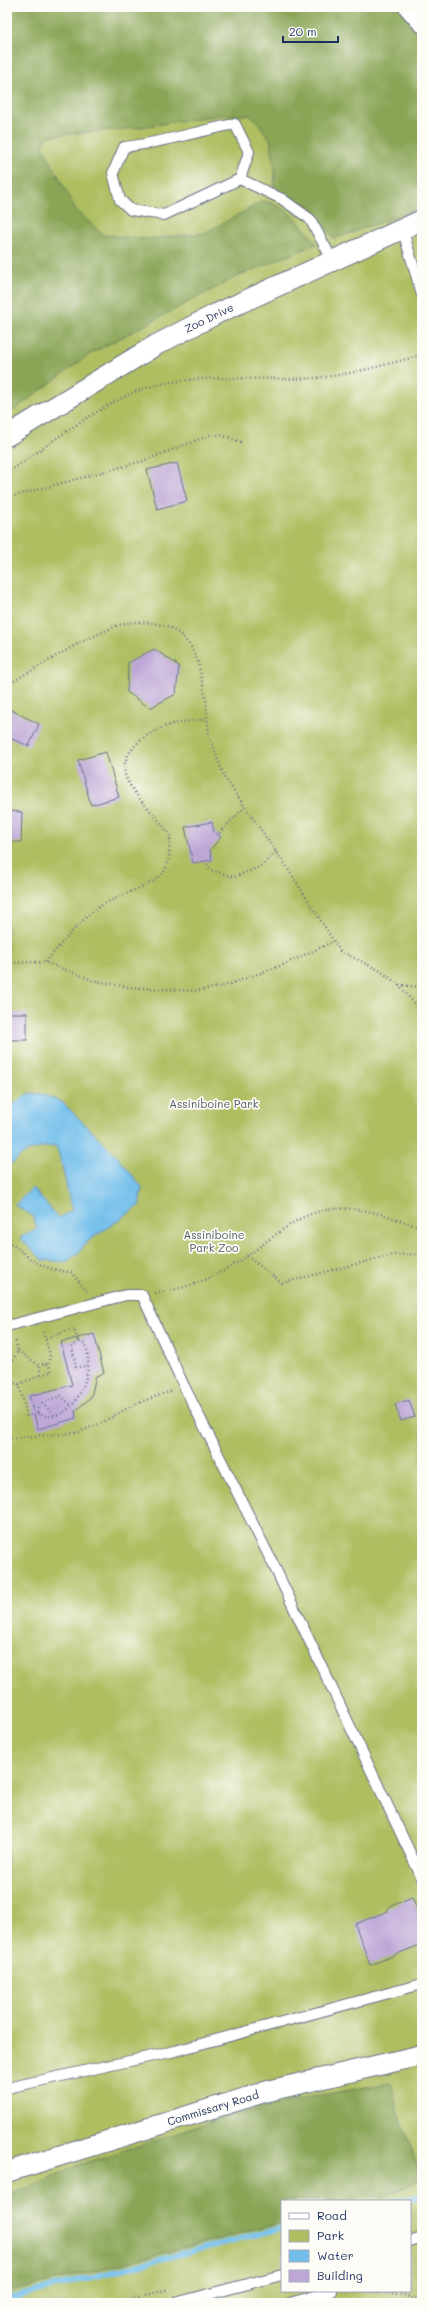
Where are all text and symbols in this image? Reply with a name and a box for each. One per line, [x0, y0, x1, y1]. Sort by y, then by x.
scale bar [283, 18, 338, 44]
text: 20 m [289, 23, 317, 39]
street label: Zoo Drive [182, 299, 236, 336]
park label: Assiniboine Park [169, 1096, 259, 1111]
park label: Assiniboine Park Zoo [184, 1227, 245, 1255]
street label: Commissary Road [165, 2086, 260, 2129]
legend [281, 2200, 411, 2292]
text: Road [317, 2207, 347, 2223]
text: Park [317, 2227, 344, 2243]
text: Water [317, 2247, 354, 2263]
text: Building [317, 2267, 363, 2283]

